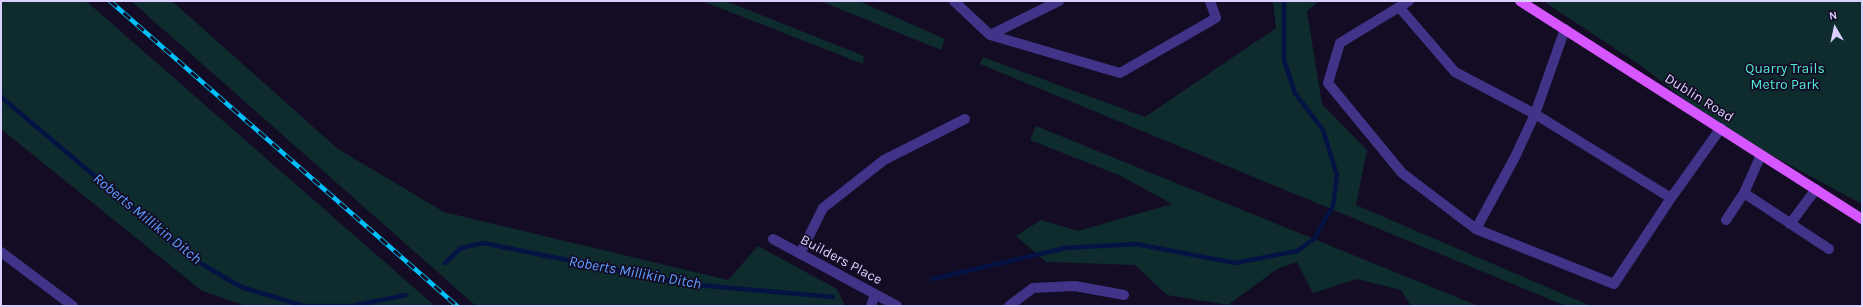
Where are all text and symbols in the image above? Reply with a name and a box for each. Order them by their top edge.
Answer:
north arrow [1815,8,1855,48]
text: N [1828,9,1838,23]
park label: Quarry Trails Metro Park [1745,61,1825,94]
street label: Dublin Road [1661,70,1737,126]
water label: Roberts Millikin Ditch [89,170,205,268]
street label: Builders Place [797,231,885,289]
water label: Roberts Millikin Ditch [567,252,703,294]

